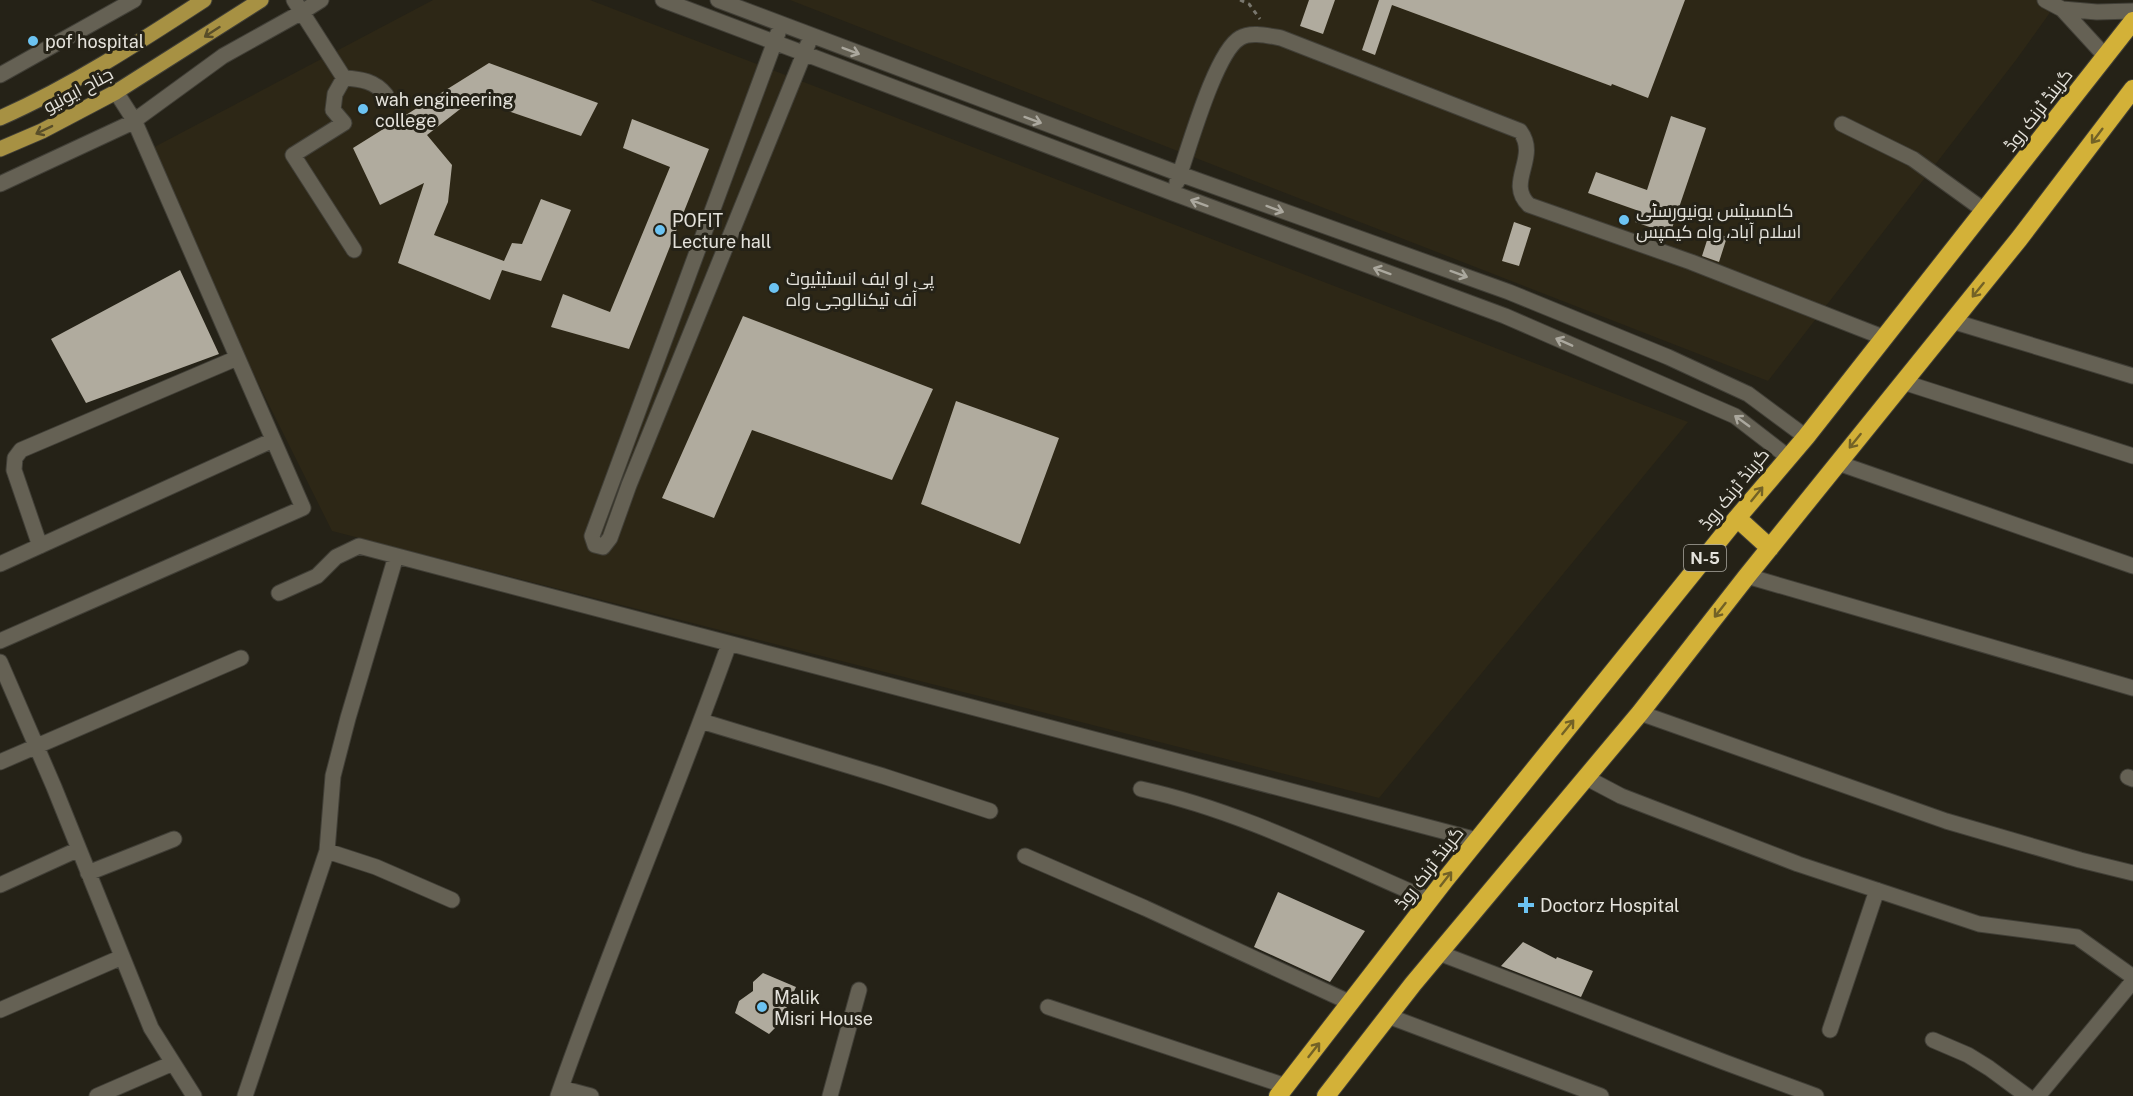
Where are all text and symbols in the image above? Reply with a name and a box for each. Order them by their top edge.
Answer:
one-way arrow [204,26,221,38]
place label: pof hospital [45,31,144,52]
marker: pof hospital [26,34,40,48]
one-way arrow [841,46,860,57]
street label: جناح ایونیو [40,63,117,119]
street label: گرینڈ ٹرنک روڈ [1999,65,2078,156]
place label: wah engineering college [375,89,514,131]
marker: wah engineering college [356,102,370,116]
one-way arrow [1023,115,1042,126]
one-way arrow [35,124,53,136]
one-way arrow [2091,127,2104,143]
one-way arrow [1191,197,1209,208]
place label: کامسیٹس یونیورسٹی اسلام آباد، واہ کیمپس [1636,200,1801,244]
one-way arrow [1266,204,1284,215]
place label: POFIT Lecture hall [672,210,771,252]
marker: کامسیٹس یونیورسٹی اسلام آباد، واہ کیمپس [1617,213,1631,227]
marker: POFIT Lecture hall [653,223,667,237]
one-way arrow [1373,264,1392,275]
place label: پی او ایف انسٹیٹیوٹ آف ٹیکنالوجی واہ [786,268,934,311]
one-way arrow [1449,270,1468,281]
marker: پی او ایف انسٹیٹیوٹ آف ٹیکنالوجی واہ [767,281,781,295]
one-way arrow [1971,281,1984,297]
one-way arrow [1555,336,1573,347]
one-way arrow [1734,415,1750,427]
one-way arrow [1849,433,1862,449]
street label: گرینڈ ٹرنک روڈ [1695,444,1774,535]
one-way arrow [1750,487,1764,502]
road number: N-5 [1684,545,1726,571]
one-way arrow [1714,602,1727,618]
one-way arrow [1562,719,1575,735]
street label: گرینڈ ٹرنک روڈ [1390,823,1469,914]
one-way arrow [1440,871,1453,887]
place label: Doctorz Hospital [1540,895,1680,916]
marker: Doctorz Hospital [1517,896,1535,914]
place label: Malik Misri House [774,987,873,1029]
marker: Malik Misri House [755,1000,769,1014]
one-way arrow [1308,1042,1321,1058]

